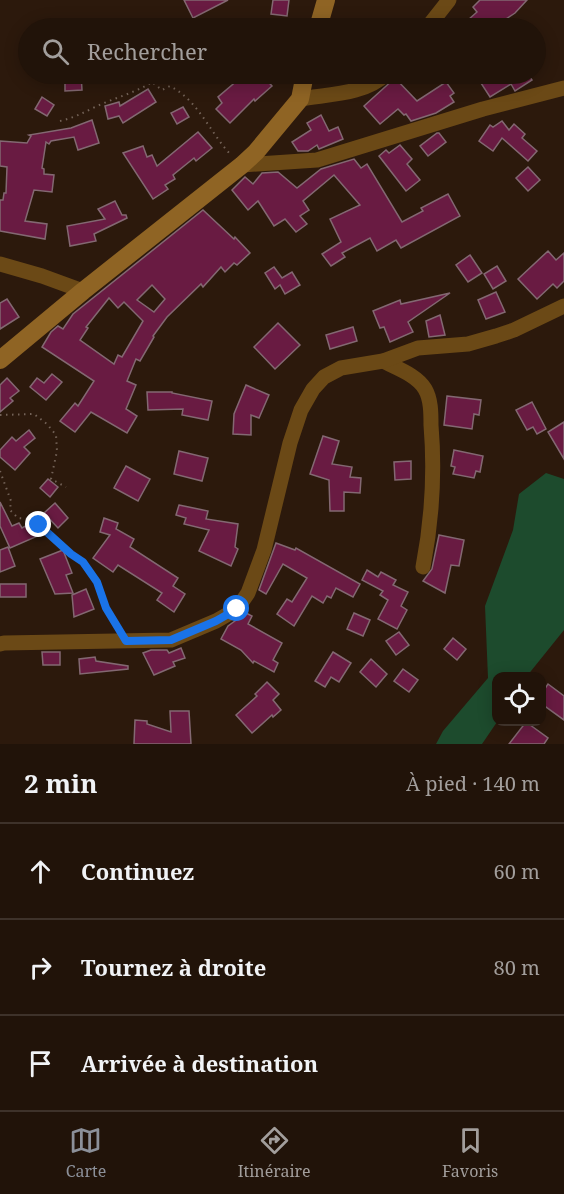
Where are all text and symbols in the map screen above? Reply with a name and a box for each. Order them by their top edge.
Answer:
search box [18,18,546,84]
icon: search [39,35,72,68]
text: Rechercher [87,36,207,66]
route end [25,511,51,537]
route start [223,595,249,621]
map controls [492,672,546,726]
button: locate [492,672,546,726]
text: 2 min [24,765,98,801]
text: À pied · 140 m [406,770,540,797]
icon: ahead [24,855,57,888]
text: Continuez [81,856,194,886]
text: 60 m [494,858,540,885]
icon: right [24,951,57,984]
text: Tournez à droite [81,952,266,982]
text: 80 m [494,954,540,981]
icon: arrive [24,1047,57,1080]
text: Arrivée à destination [81,1048,318,1078]
tab: Carte [66,1124,106,1182]
tab: Itinéraire [238,1124,311,1182]
tab: Favoris [442,1124,498,1182]

